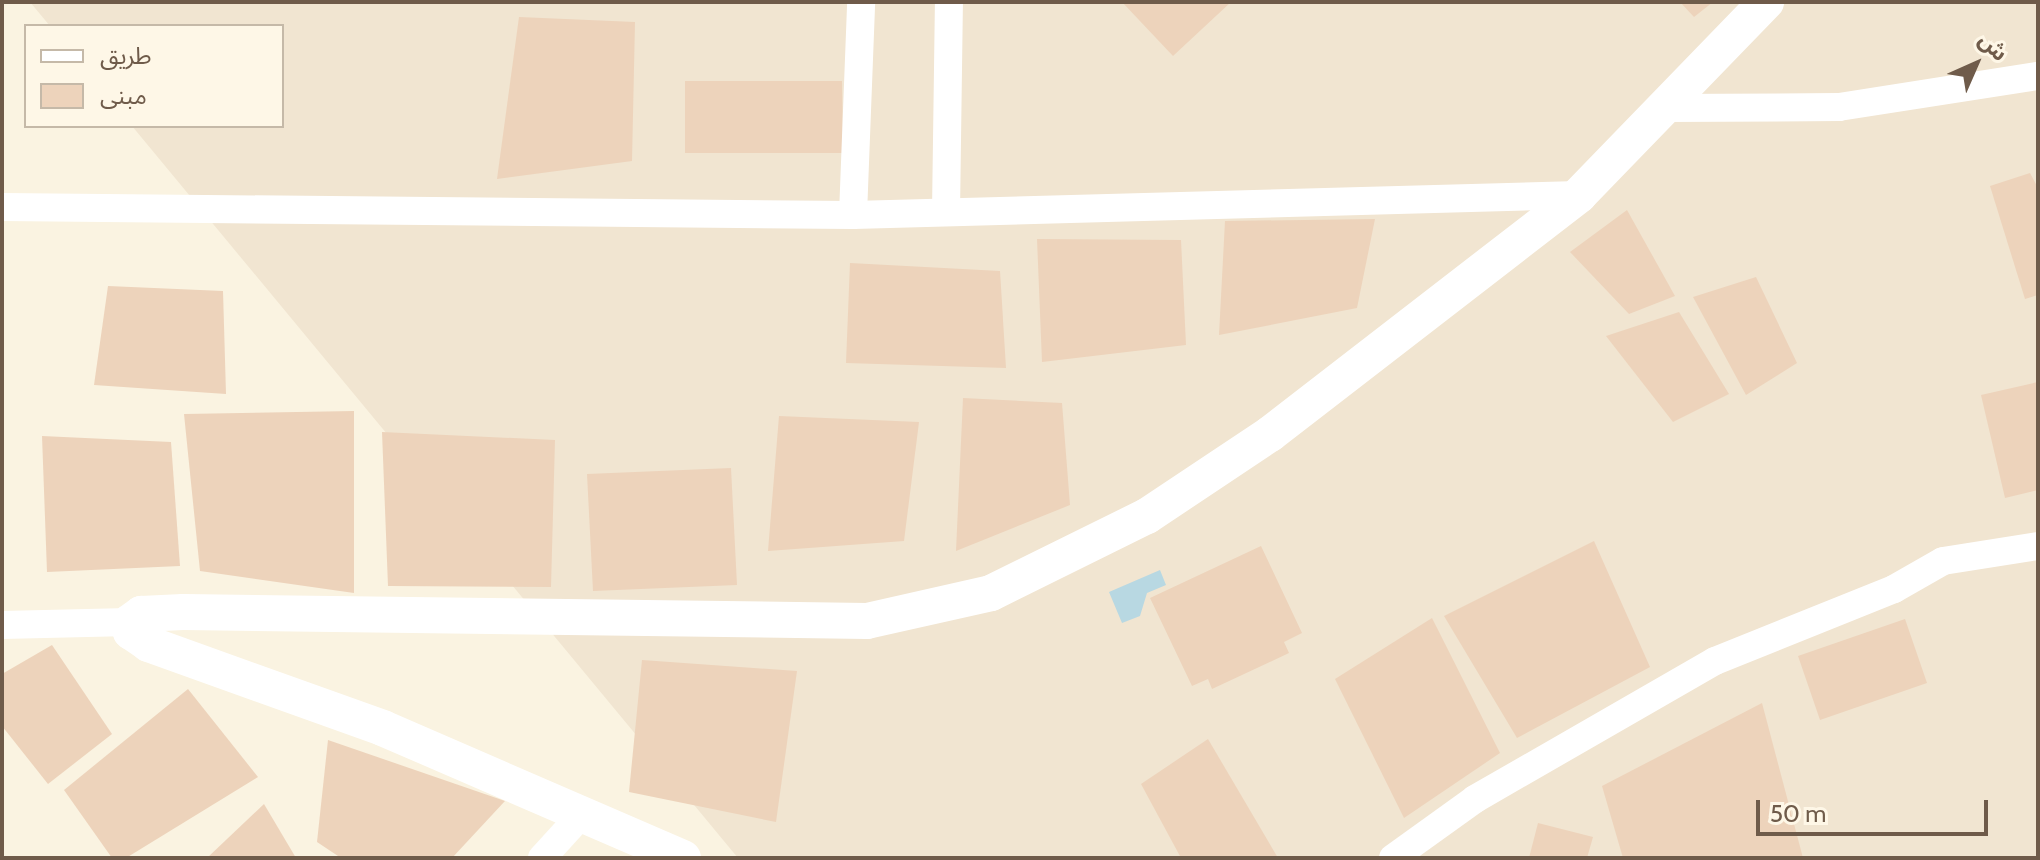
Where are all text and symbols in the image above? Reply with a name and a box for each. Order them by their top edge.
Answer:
legend [24,24,284,128]
north arrow [1936,24,2016,104]
text: ش [1973,26,2014,67]
text: طريق [100,41,152,70]
text: مبنى [100,81,147,110]
scale bar [1760,784,1992,834]
text: 50 m [1770,799,1826,828]

